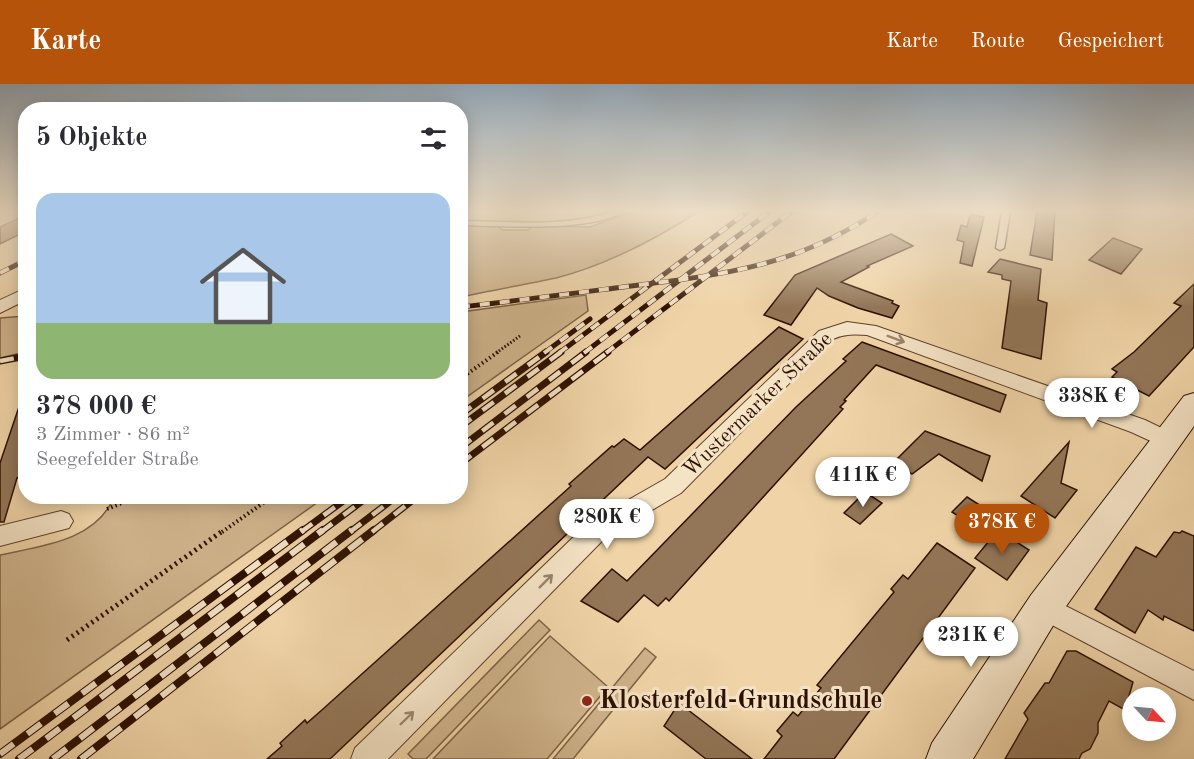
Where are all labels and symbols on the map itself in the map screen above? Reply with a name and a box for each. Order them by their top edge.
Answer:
street label: Wustermarker Straße [679,329,837,481]
one-way arrow [886,334,905,345]
pin: 338K € [1043,378,1141,429]
pin: 411K € [814,457,912,508]
pin: 280K € [558,499,656,550]
pin: 378K € [953,504,1051,555]
one-way arrow [539,574,554,589]
pin: 231K € [922,617,1020,668]
north arrow [1122,687,1176,741]
place label: Klosterfeld-Grundschule [599,688,883,714]
marker: Klosterfeld-Grundschule [580,694,594,708]
one-way arrow [400,711,415,725]

